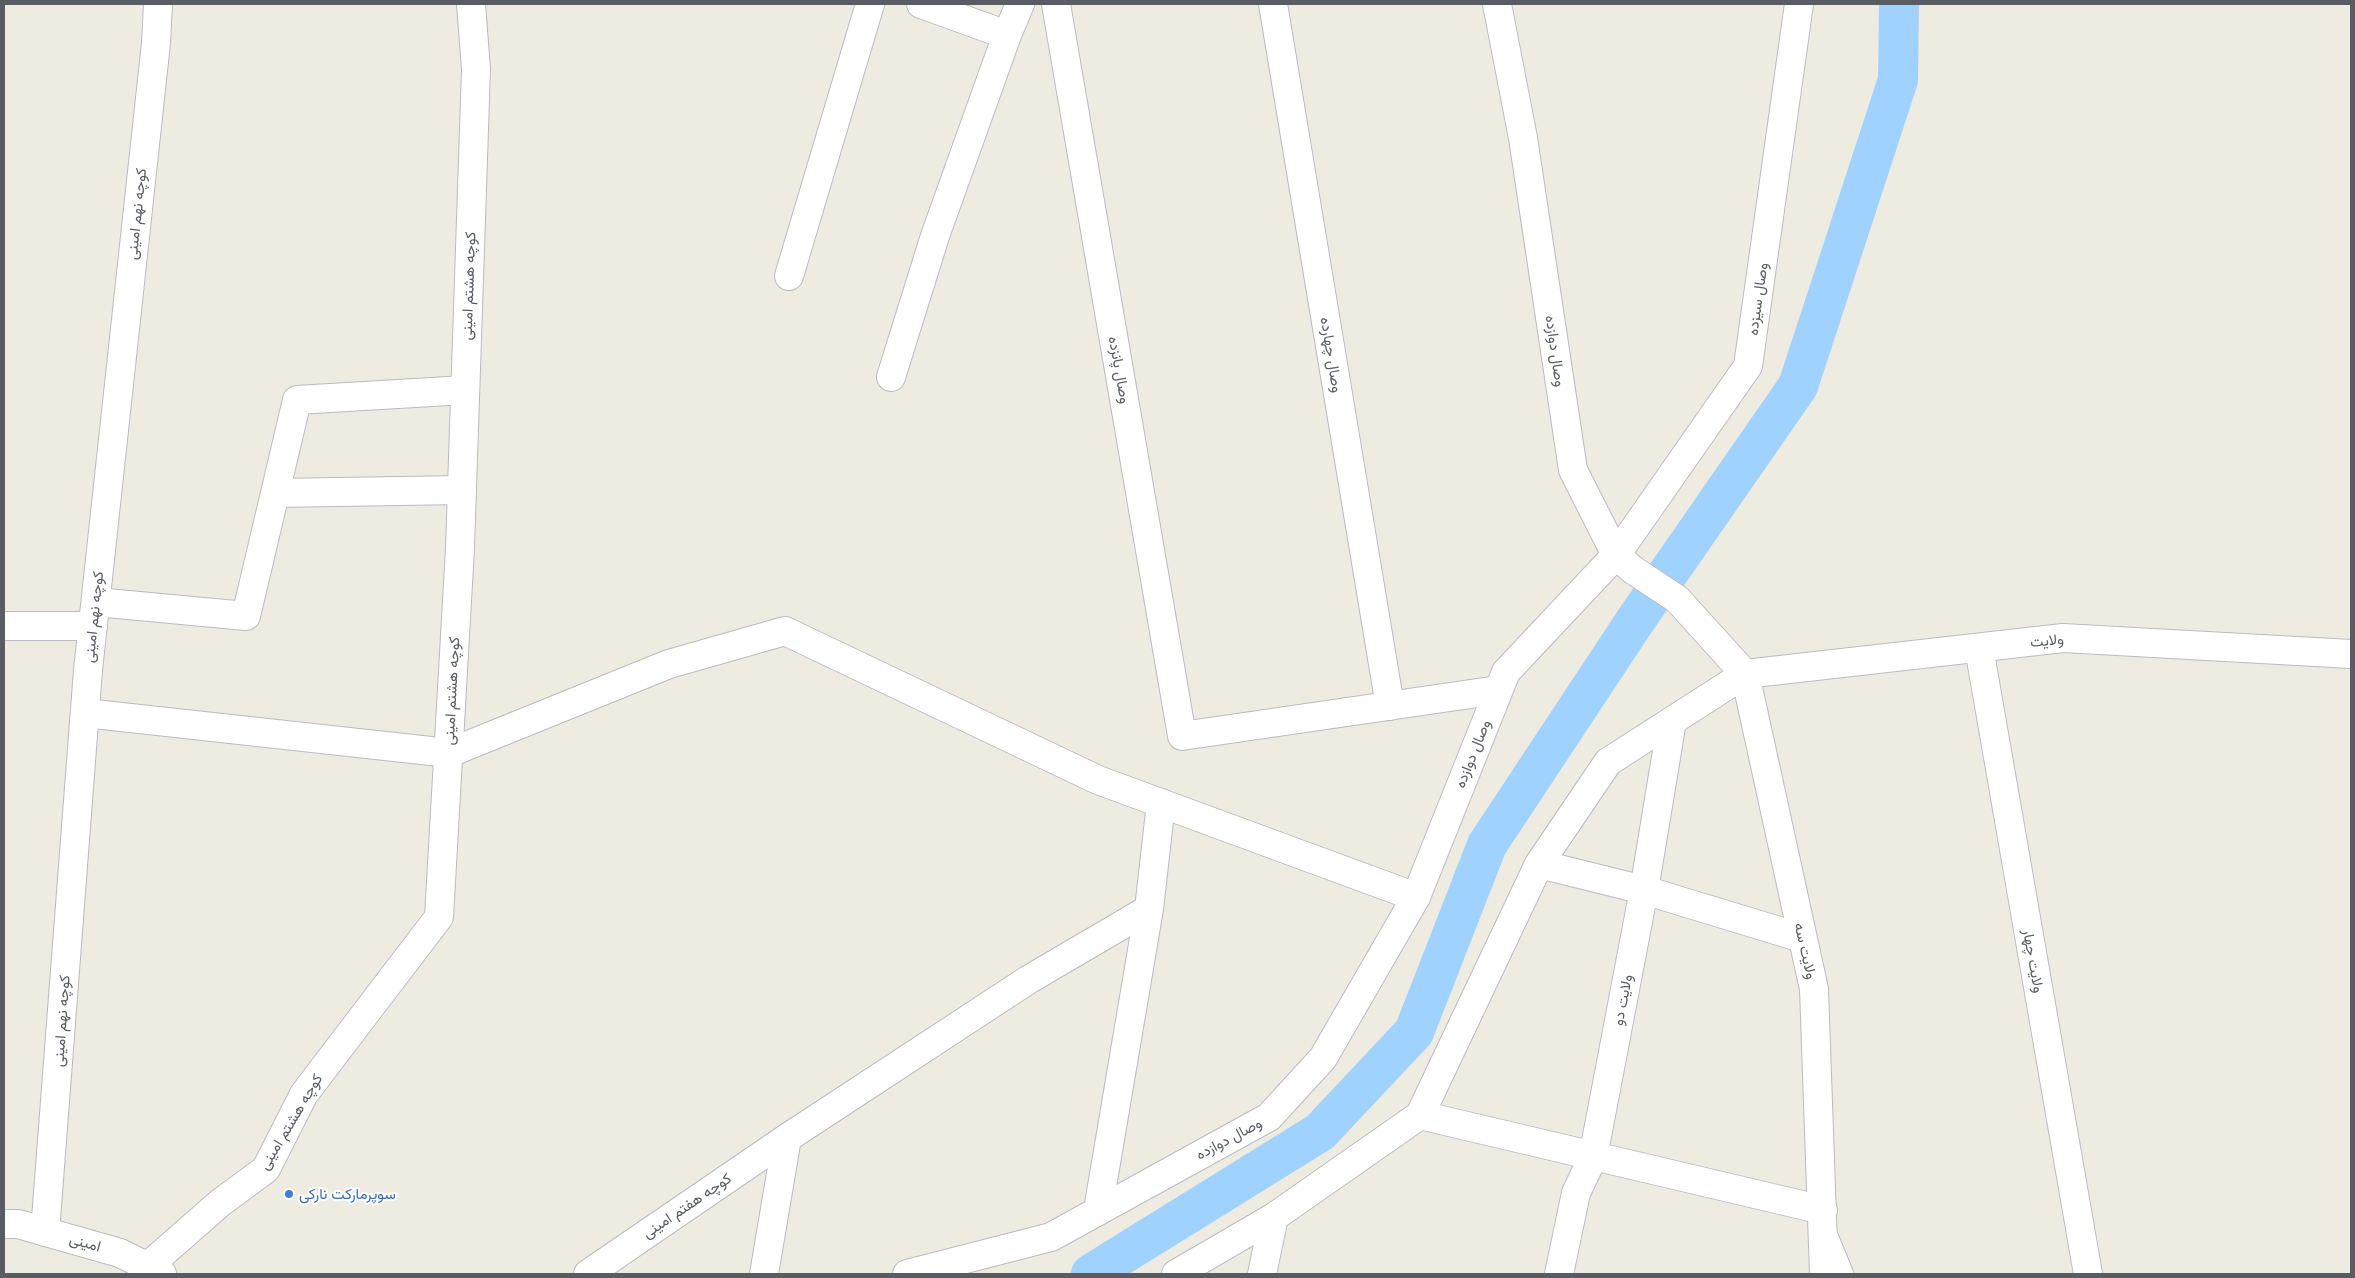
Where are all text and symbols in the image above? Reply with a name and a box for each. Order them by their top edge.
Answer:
street label: کوچه نهم امینی [123,167,151,261]
street label: کوچه هشتم امینی [458,231,480,341]
street label: وصال سیزده [1744,261,1772,337]
street label: وصال دوازده [1541,314,1569,388]
street label: وصال چهارده [1316,316,1346,394]
street label: وصال پانزده [1104,335,1134,405]
street label: کوچه نهم امینی [80,570,108,664]
street label: ولایت [2029,631,2065,651]
street label: کوچه هشتم امینی [440,636,464,746]
street label: وصال دوازده [1451,717,1495,791]
street label: ولایت سه [1790,921,1820,981]
street label: ولایت چهار [2019,928,2047,994]
street label: ولایت دو [1609,973,1637,1027]
street label: کوچه نهم امینی [50,975,74,1067]
street label: کوچه هشتم امینی [255,1071,327,1173]
street label: وصال دوازده [1193,1114,1265,1164]
street label: کوچه هفتم امینی [639,1170,735,1242]
place label: سوپرمارکت نارکی [299,1185,396,1203]
marker: سوپرمارکت نارکی [283,1188,295,1200]
street label: امینی [67,1230,103,1256]

